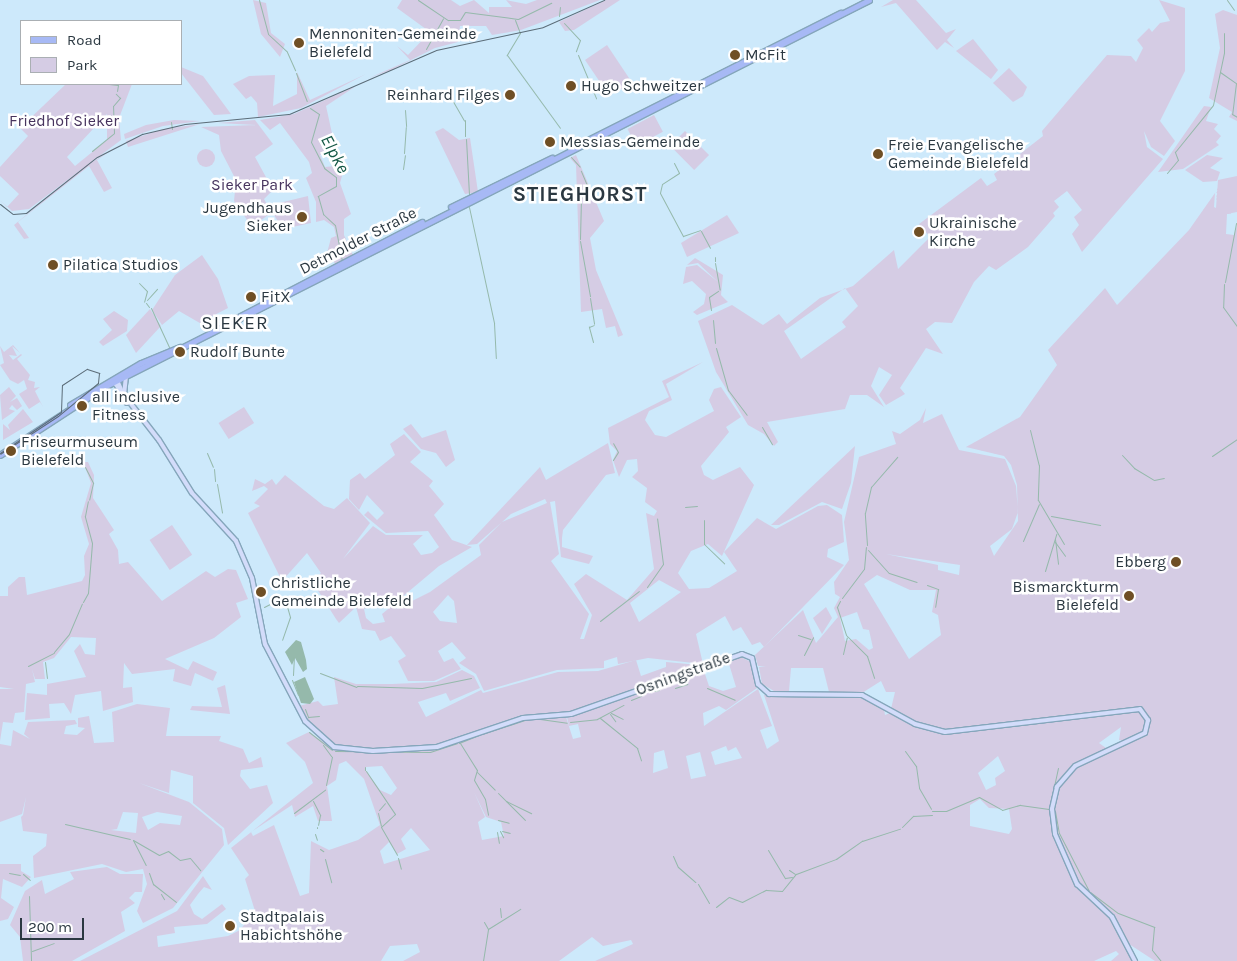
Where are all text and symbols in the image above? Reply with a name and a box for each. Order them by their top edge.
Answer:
legend [20,20,182,85]
place label: Mennoniten-Gemeinde Bielefeld [309,24,477,62]
text: Road [67,31,102,49]
marker: Mennoniten-Gemeinde Bielefeld [293,37,305,49]
place label: McFit [745,45,786,65]
marker: McFit [729,49,741,61]
text: Park [67,56,97,74]
place label: Hugo Schweitzer [581,76,703,96]
marker: Hugo Schweitzer [565,80,577,92]
place label: Reinhard Filges [387,85,500,105]
marker: Reinhard Filges [504,89,516,101]
park label: Friedhof Sieker [9,111,119,131]
water label: Elpke [316,131,354,177]
place label: Messias-Gemeinde [560,132,700,152]
place label: Freie Evangelische Gemeinde Bielefeld [888,135,1029,173]
marker: Messias-Gemeinde [544,136,556,148]
marker: Freie Evangelische Gemeinde Bielefeld [872,148,884,160]
park label: Sieker Park [211,175,293,195]
district label: STIEGHORST [511,181,649,207]
place label: Jugendhaus Sieker [203,198,292,236]
street label: Detmolder Straße [296,203,420,279]
marker: Jugendhaus Sieker [296,211,308,223]
place label: Ukrainische Kirche [929,213,1017,251]
marker: Ukrainische Kirche [913,226,925,238]
place label: Pilatica Studios [63,255,178,275]
marker: Pilatica Studios [47,259,59,271]
place label: FitX [261,287,290,307]
marker: FitX [245,291,257,303]
district label: SIEKER [201,313,269,335]
place label: Rudolf Bunte [190,342,285,362]
marker: Rudolf Bunte [174,346,186,358]
place label: all inclusive Fitness [92,387,180,425]
marker: all inclusive Fitness [76,400,88,412]
place label: Friseurmuseum Bielefeld [21,432,138,470]
marker: Friseurmuseum Bielefeld [5,445,17,457]
place label: Ebberg [1115,552,1166,572]
marker: Ebberg [1170,556,1182,568]
place label: Christliche Gemeinde Bielefeld [271,573,412,611]
place label: Bismarckturm Bielefeld [1013,577,1119,615]
marker: Christliche Gemeinde Bielefeld [255,586,267,598]
marker: Bismarckturm Bielefeld [1123,590,1135,602]
street label: Osningstraße [633,648,733,700]
place label: Stadtpalais Habichtshöhe [240,907,342,945]
scale bar [22,908,86,940]
text: 200 m [28,918,72,936]
marker: Stadtpalais Habichtshöhe [224,920,236,932]

